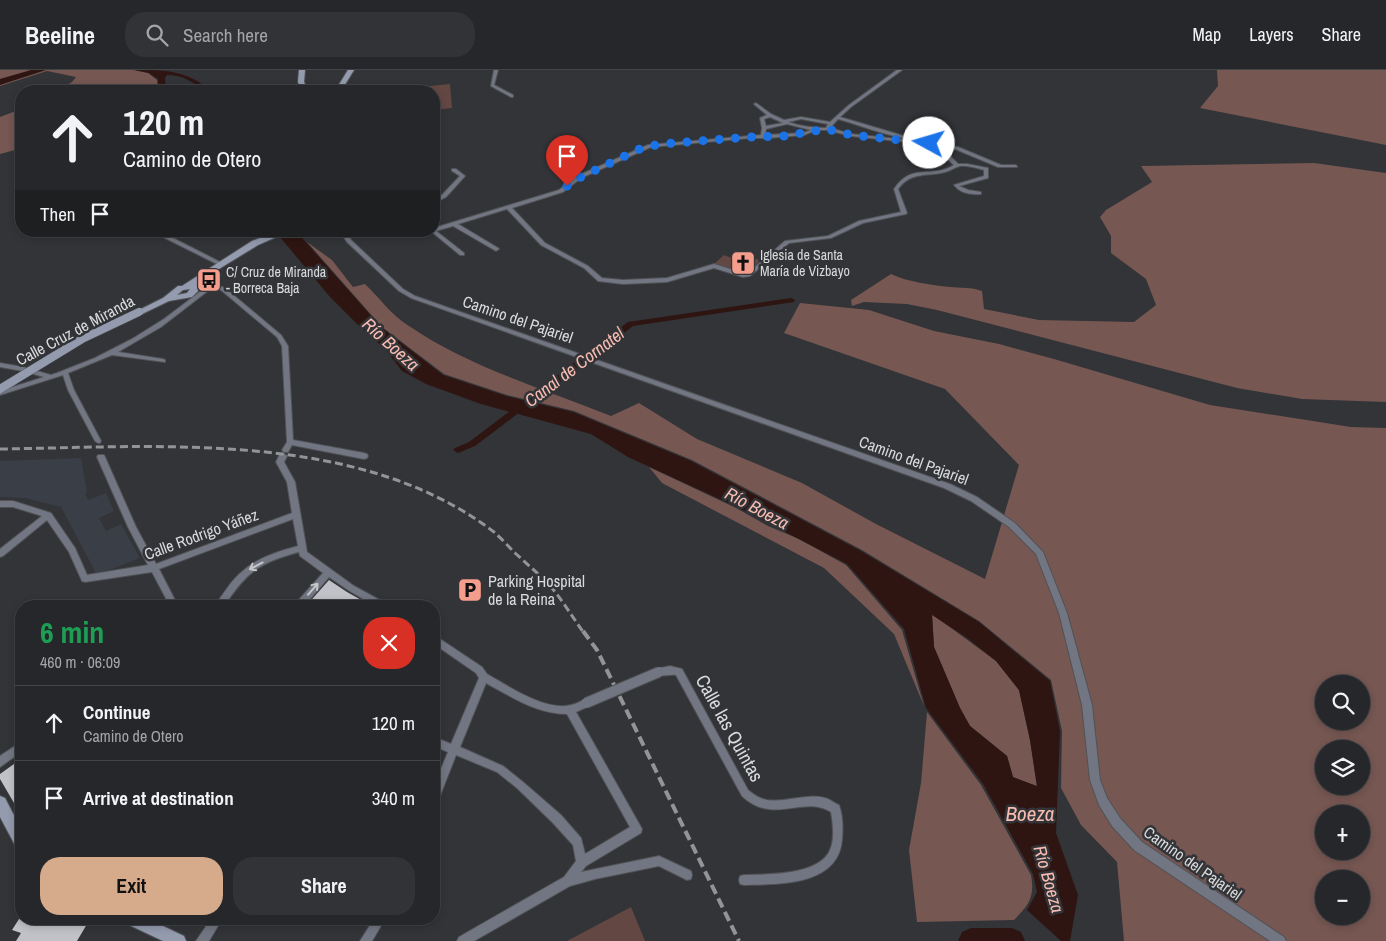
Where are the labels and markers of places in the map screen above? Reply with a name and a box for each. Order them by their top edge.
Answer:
pin [546,135,588,186]
place label: Iglesia de Santa María de Vizbayo [760,246,850,280]
church icon: Iglesia de Santa María de Vizbayo [730,250,756,276]
place label: C/ Cruz de Miranda - Borreca Baja [226,263,327,297]
bus stop icon: C/ Cruz de Miranda - Borreca Baja [196,267,222,293]
place label: Parking Hospital de la Reina [488,570,585,610]
parking icon: Parking Hospital de la Reina [457,577,483,603]

